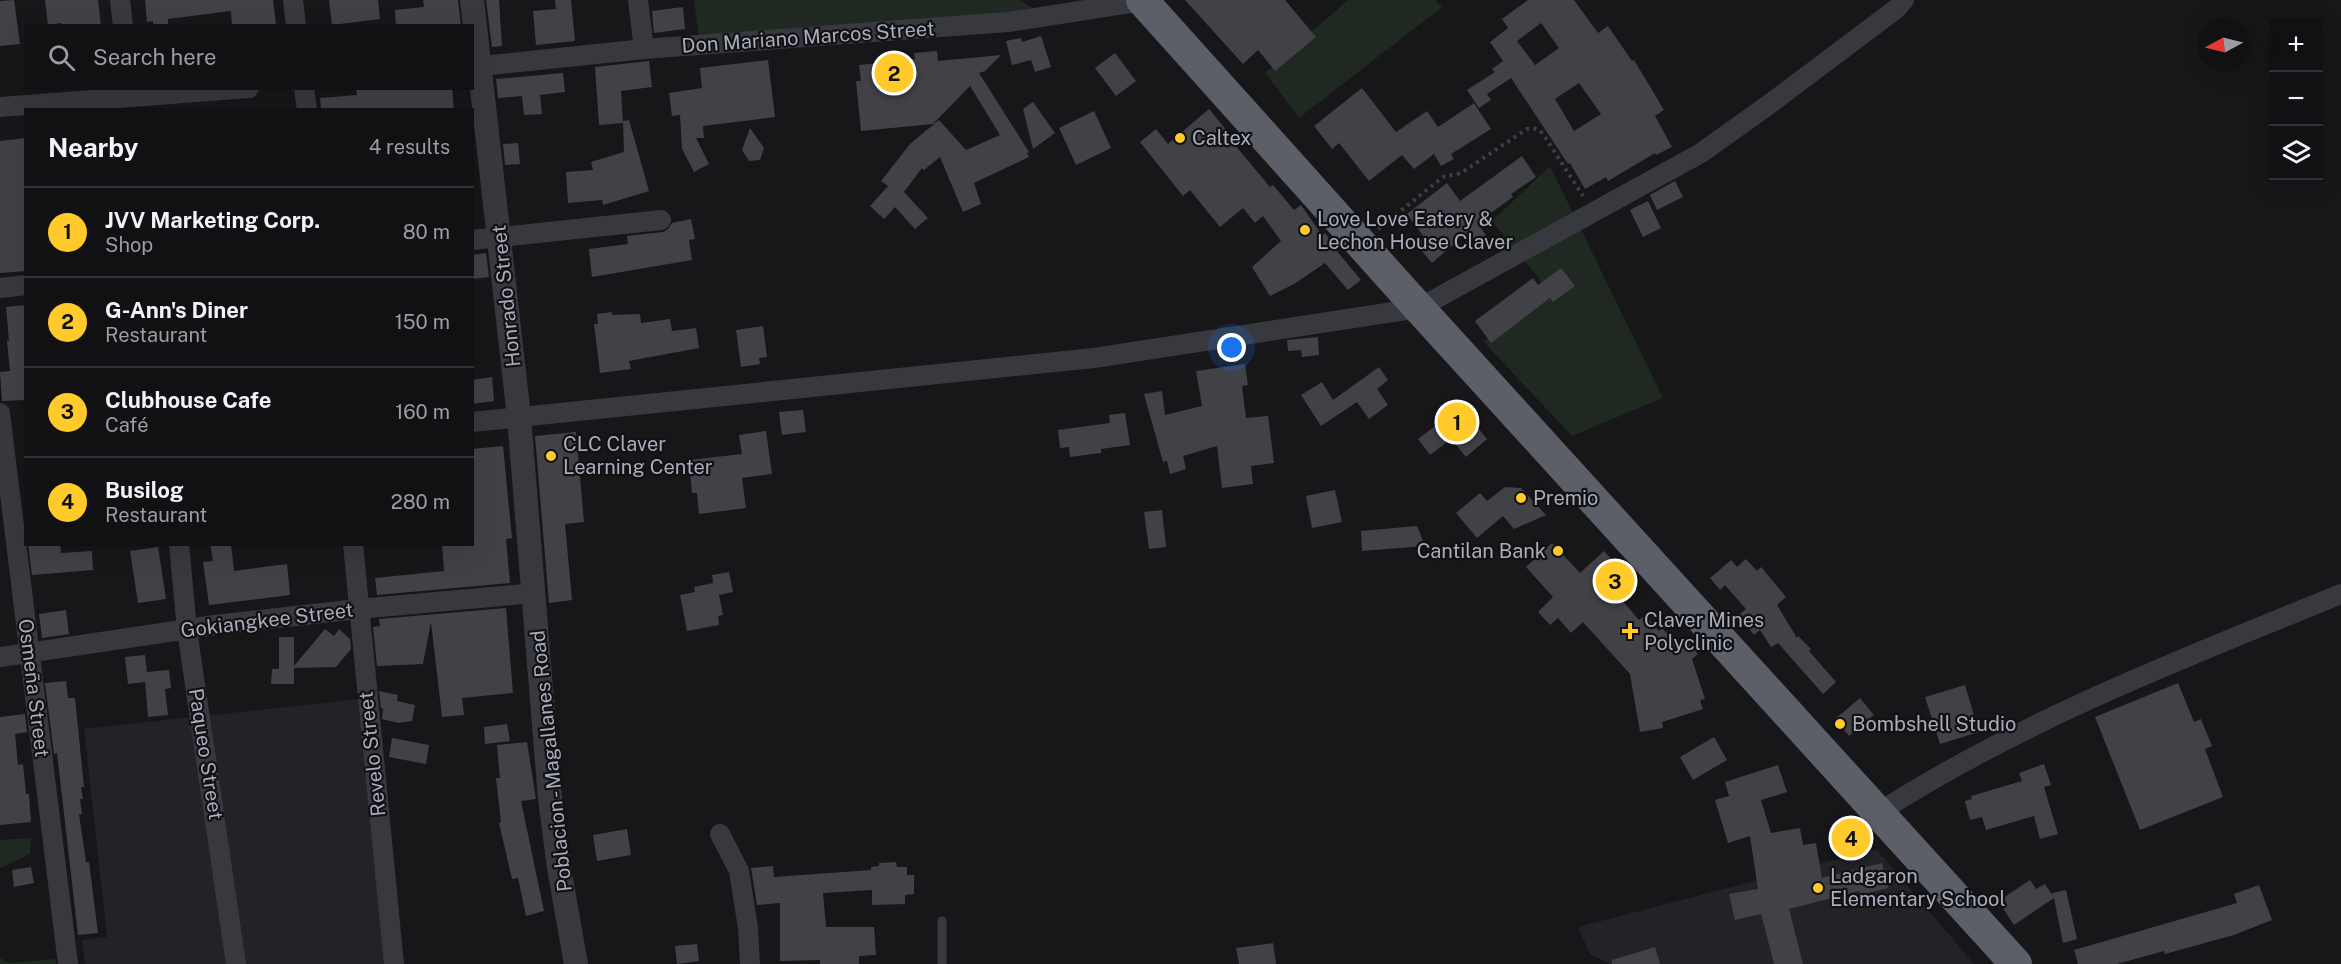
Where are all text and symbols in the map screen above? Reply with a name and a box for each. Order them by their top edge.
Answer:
street label: Don Mariano Marcos Street [681,16,935,58]
north arrow [2197,18,2251,72]
map controls [2269,18,2323,180]
button: + [2269,18,2323,72]
search box [24,24,474,90]
icon: search [45,41,78,74]
text: Search here [93,44,217,70]
pin: 2 [874,50,914,96]
button: − [2269,72,2323,126]
place label: Caltex [1192,126,1251,150]
button: layers [2269,126,2323,180]
marker: Caltex [1173,131,1187,145]
text: Nearby [48,132,138,163]
text: 4 results [369,135,450,159]
text: JVV Marketing Corp. [105,207,320,233]
place label: Love Love Eatery & Lechon House Claver [1317,207,1513,254]
text: 1 [63,220,72,244]
text: 80 m [403,220,450,244]
marker: Love Love Eatery & Lechon House Claver [1298,223,1312,237]
street label: Honrado Street [487,224,525,368]
text: Shop [105,233,153,257]
text: G-Ann's Diner [105,297,248,323]
text: 2 [61,310,74,334]
text: 150 m [395,310,450,334]
text: Restaurant [105,323,207,347]
your location [1217,333,1246,362]
text: Clubhouse Cafe [105,387,271,413]
text: 3 [61,400,74,424]
text: 160 m [395,400,450,424]
pin: 1 [1438,400,1476,444]
text: Café [105,413,148,437]
place label: CLC Claver Learning Center [563,432,713,479]
marker: CLC Claver Learning Center [544,449,558,463]
text: Busilog [105,477,184,503]
place label: Premio [1533,486,1598,510]
text: 4 [61,490,74,514]
text: 280 m [391,490,450,514]
marker: Premio [1514,491,1528,505]
text: Restaurant [105,503,207,527]
place label: Cantilan Bank [1417,539,1546,563]
marker: Cantilan Bank [1551,544,1565,558]
pin: 3 [1596,558,1634,604]
street label: Gokiangkee Street [179,598,355,642]
place label: Claver Mines Polyclinic [1644,608,1764,655]
street label: Osmeña Street [14,617,54,759]
marker: Claver Mines Polyclinic [1621,622,1639,640]
street label: Poblacion - Magallanes Road [525,629,577,893]
street label: Paqueo Street [184,686,228,822]
street label: Revelo Street [354,690,390,818]
place label: Bombshell Studio [1852,712,2016,736]
marker: Bombshell Studio [1833,717,1847,731]
pin: 4 [1832,816,1870,860]
place label: Ladgaron Elementary School [1830,864,2005,911]
marker: Ladgaron Elementary School [1811,881,1825,895]

